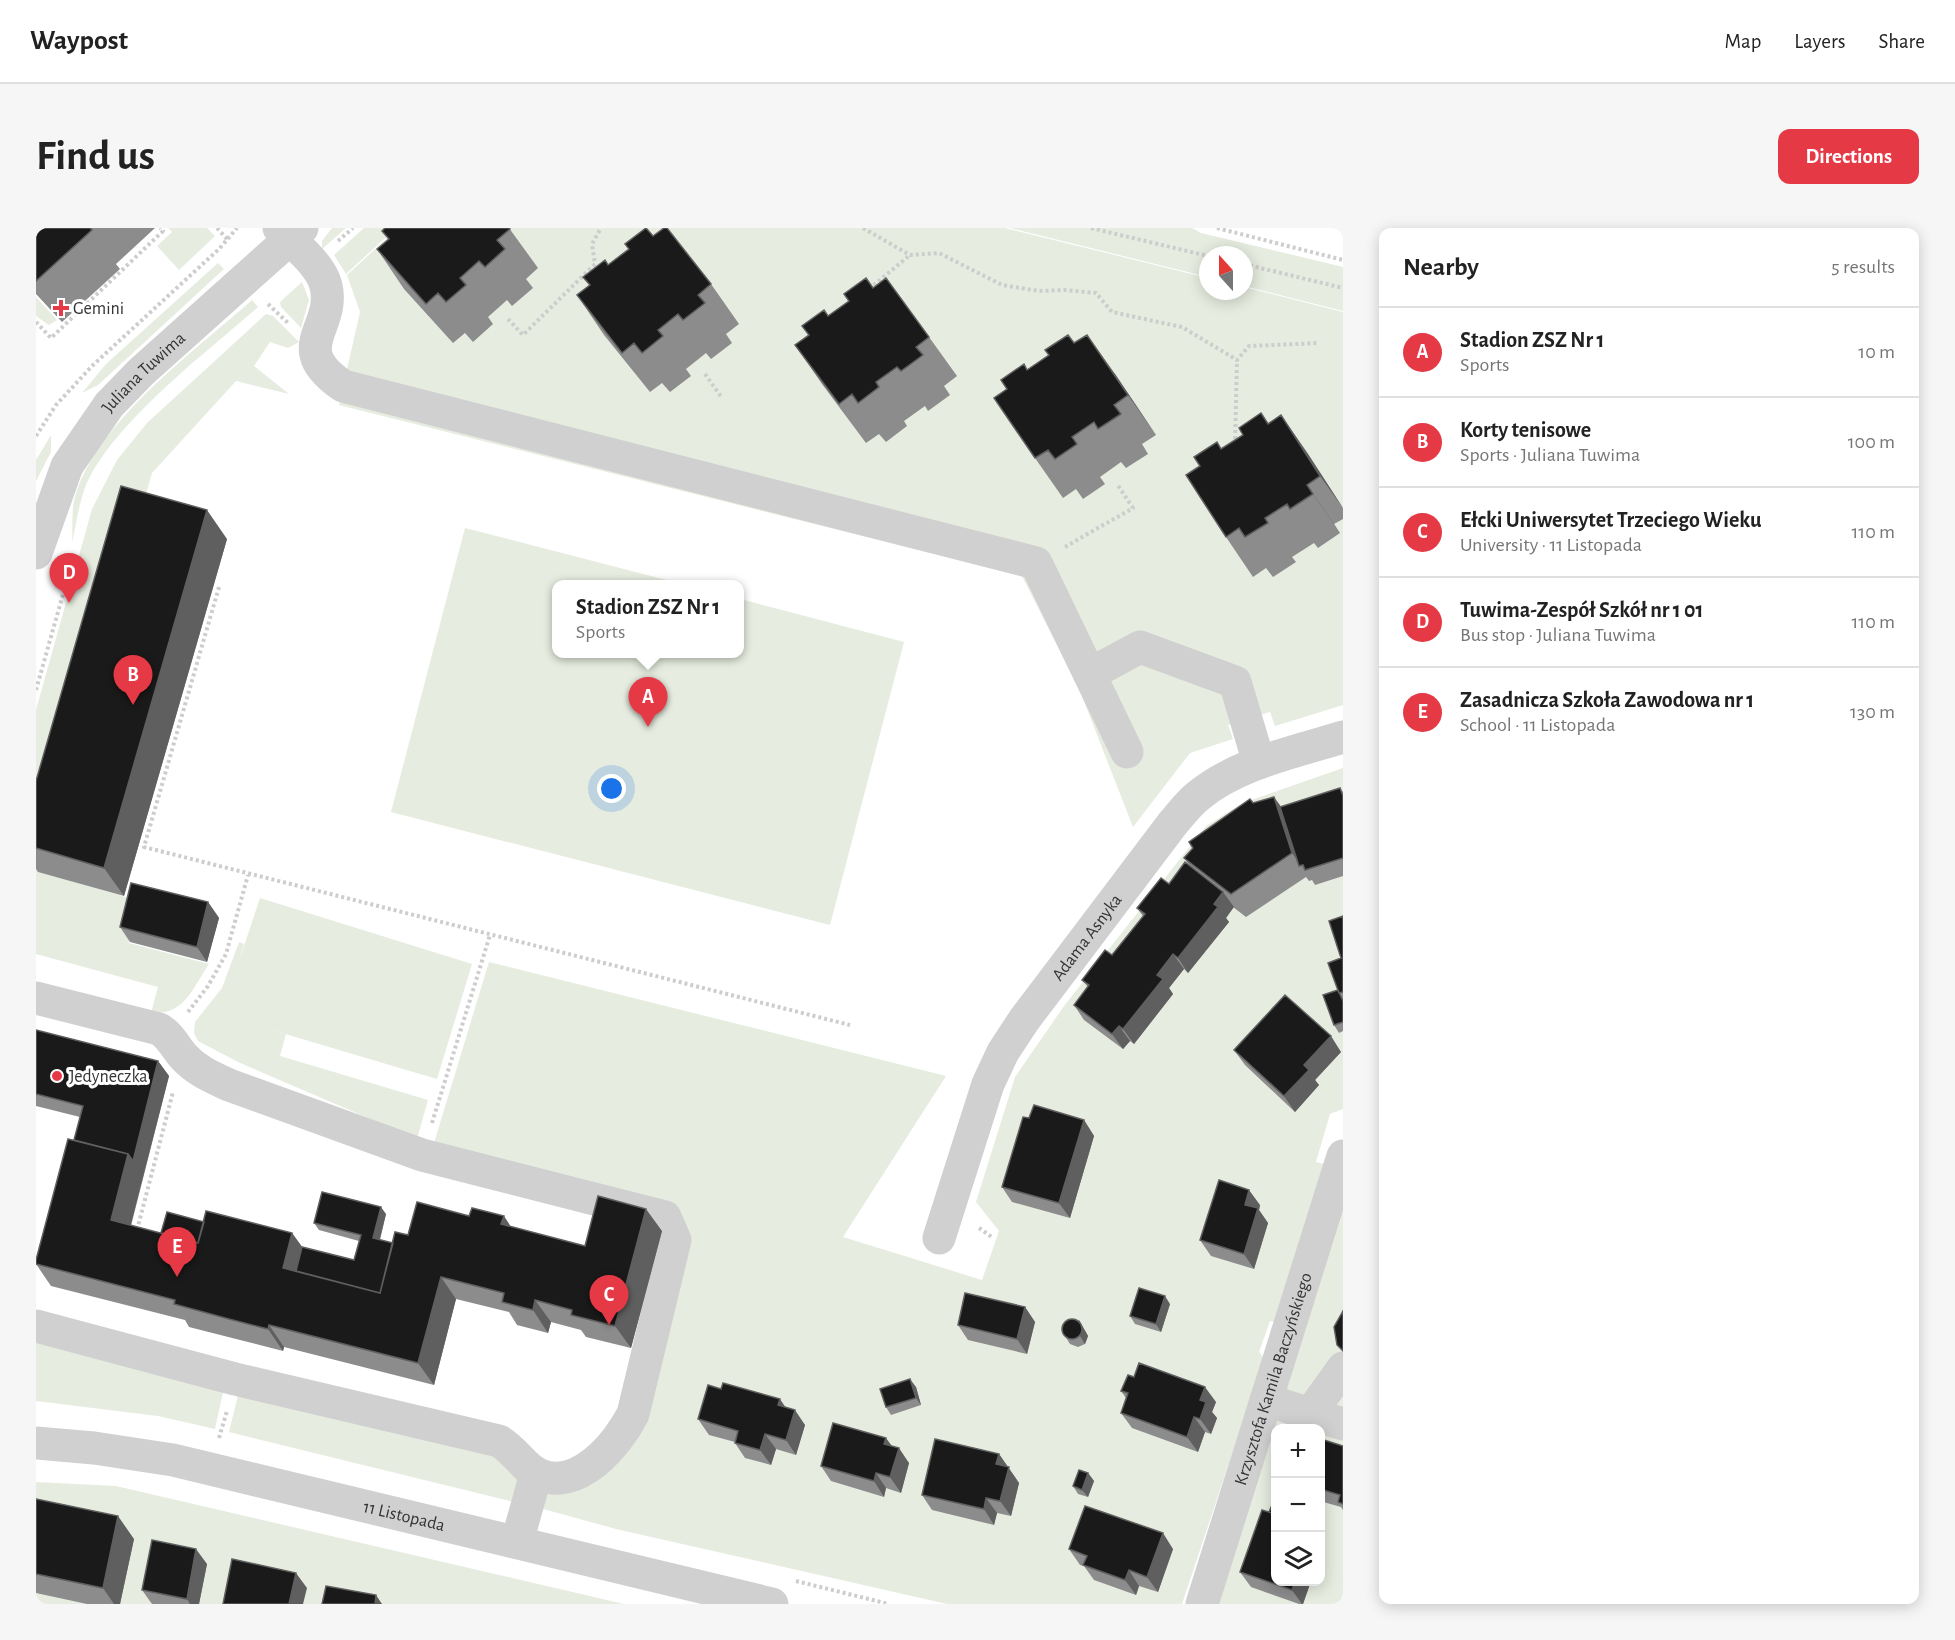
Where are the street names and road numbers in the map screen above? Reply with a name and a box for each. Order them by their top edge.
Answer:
street label: Juliana Tuwima [99,329,189,416]
street label: Adama Asnyka [1049,891,1126,984]
street label: Krzysztofa Kamila Baczyńskiego [1232,1270,1316,1488]
street label: 11 Listopada [361,1498,447,1535]

